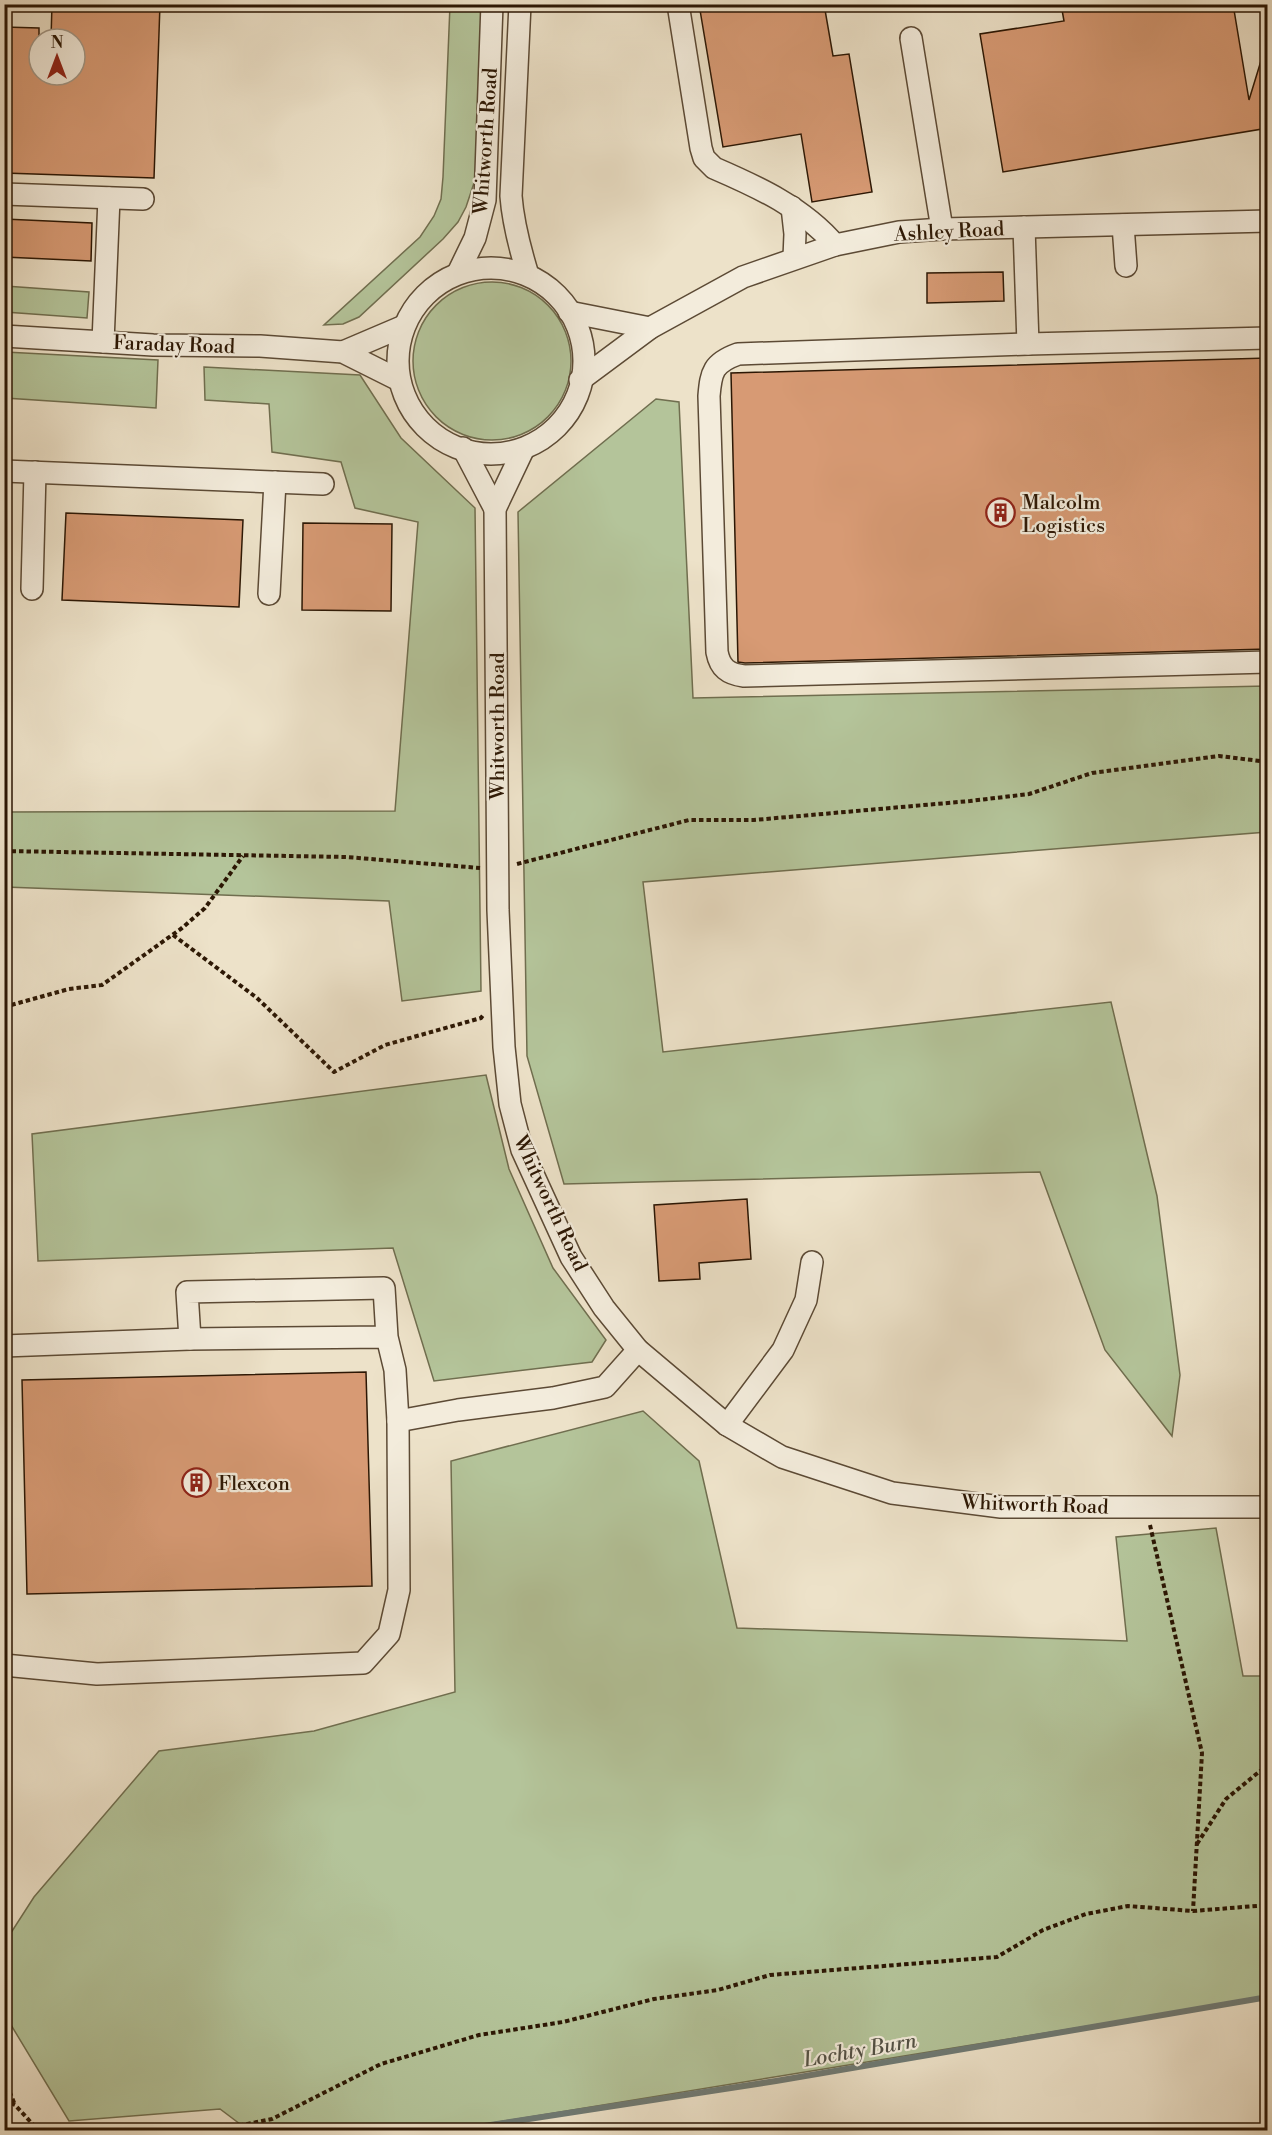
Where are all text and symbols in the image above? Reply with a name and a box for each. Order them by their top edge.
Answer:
north arrow [27,27,87,87]
text: N [51,33,64,53]
street label: Whitworth Road [469,66,504,216]
street label: Ashley Road [892,217,1006,248]
street label: Faraday Road [112,331,236,360]
place label: Malcolm Logistics [1022,491,1105,539]
building icon: Malcolm Logistics [985,497,1017,529]
street label: Whitworth Road [486,652,511,801]
street label: Whitworth Road [507,1131,592,1276]
building icon: Flexcon [181,1467,213,1499]
place label: Flexcon [218,1472,290,1497]
street label: Whitworth Road [960,1490,1110,1521]
water label: Lochty Burn [801,2028,919,2074]

